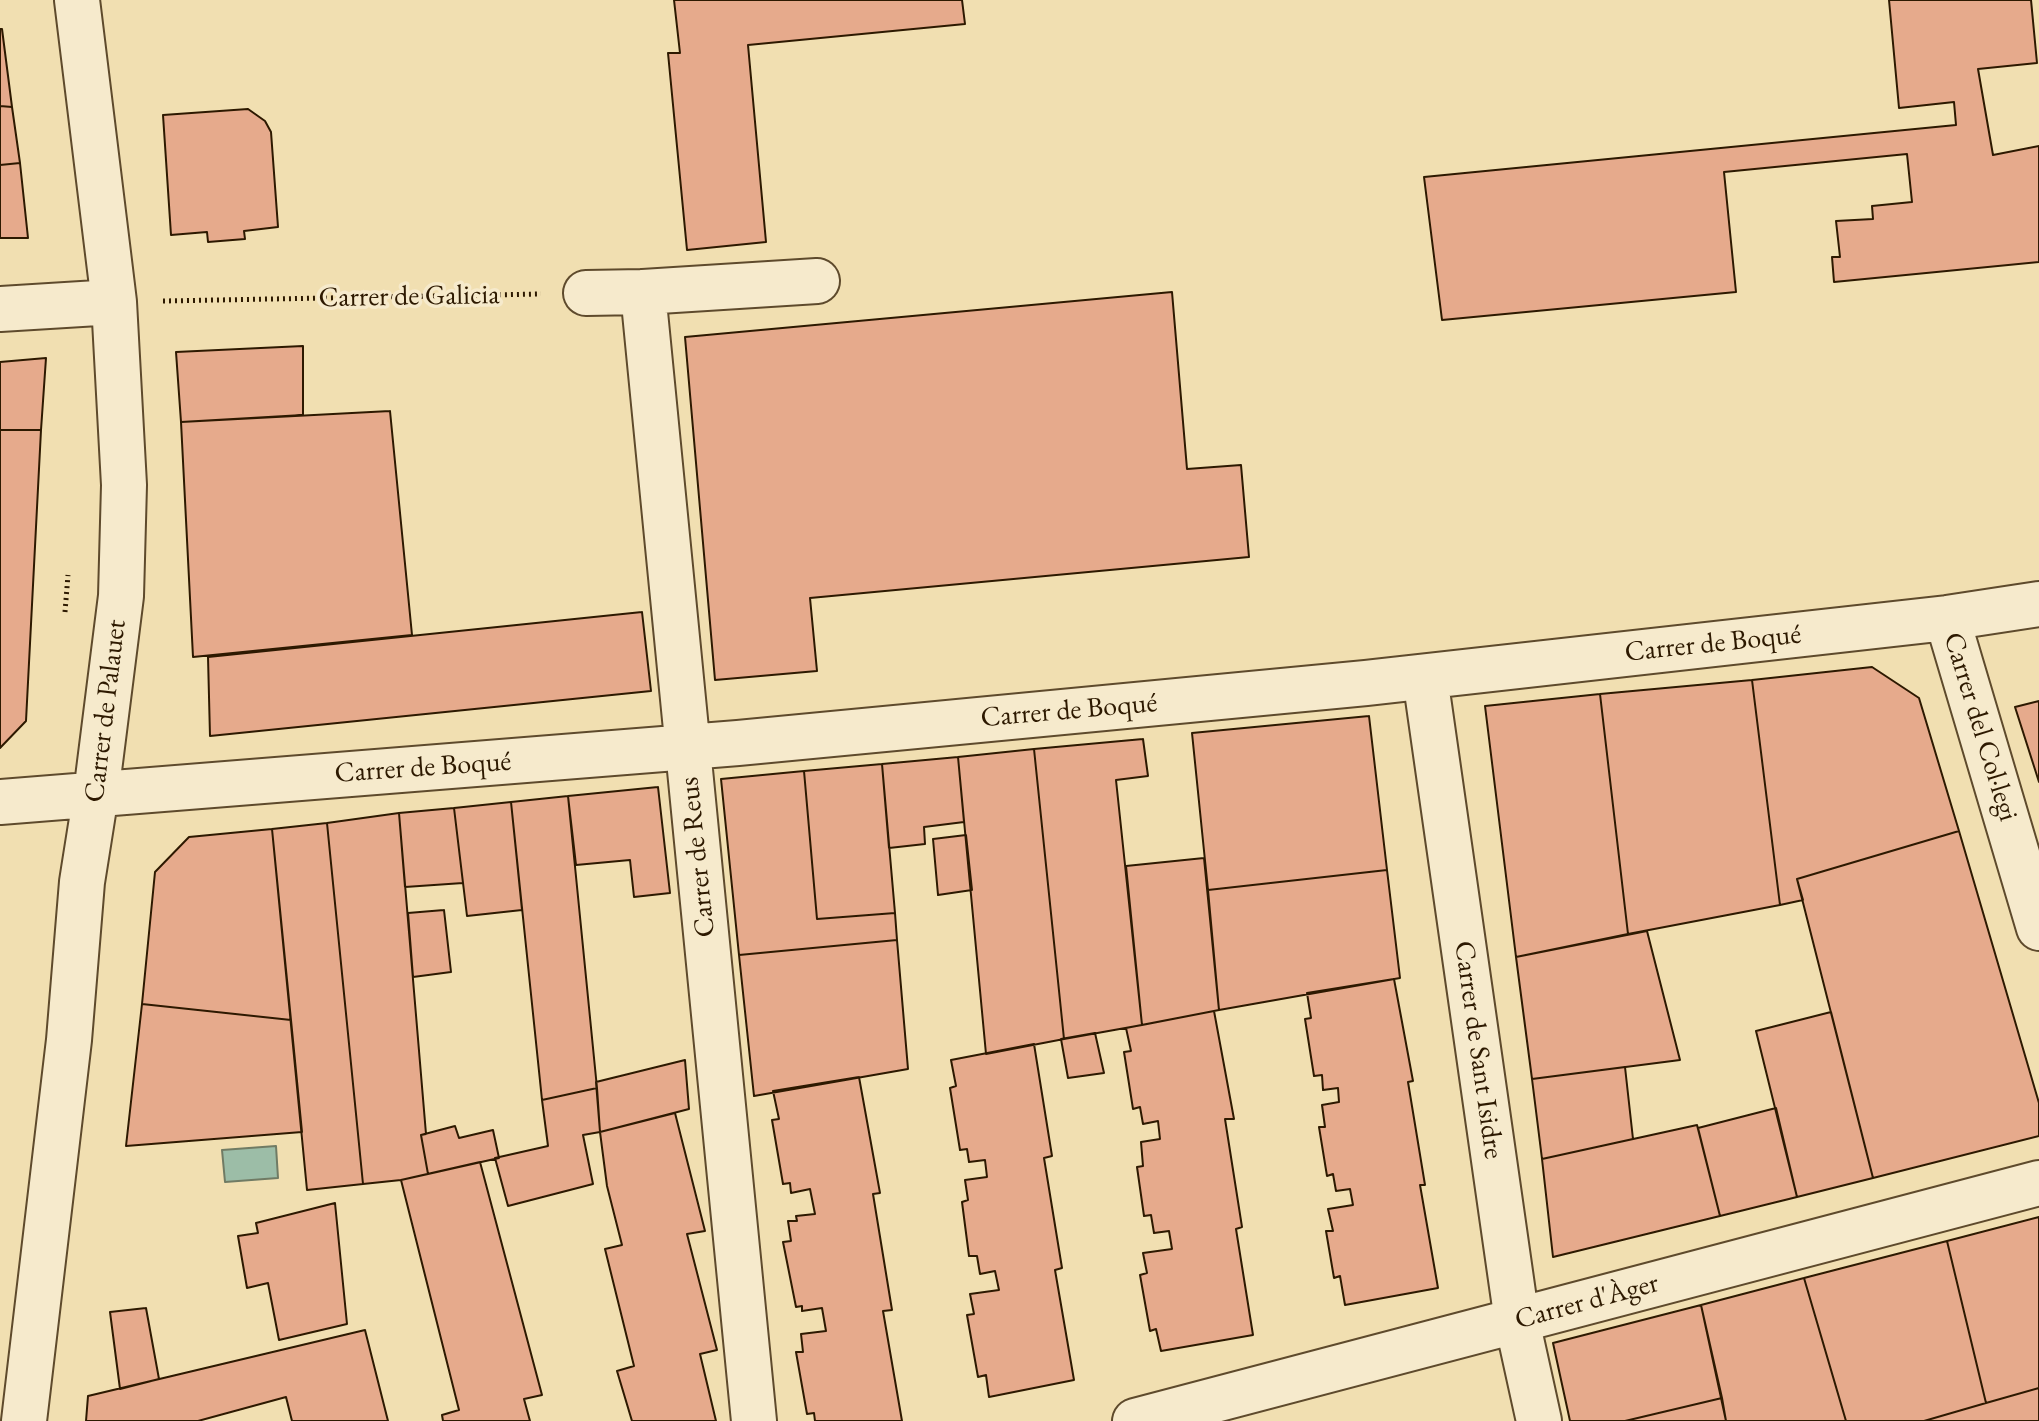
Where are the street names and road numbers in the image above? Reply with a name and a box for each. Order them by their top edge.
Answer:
street label: Carrer de Galicia [318,279,500,315]
street label: Carrer de Palauet [78,618,134,804]
street label: Carrer de Boqué [1623,618,1803,670]
street label: Carrer del Col·legi [1935,629,2025,825]
street label: Carrer de Boqué [979,687,1159,735]
street label: Carrer de Boqué [334,745,512,791]
street label: Carrer de Reus [673,775,723,939]
street label: Carrer de Sant Isidre [1446,939,1510,1161]
street label: Carrer d'Àger [1512,1267,1662,1337]

